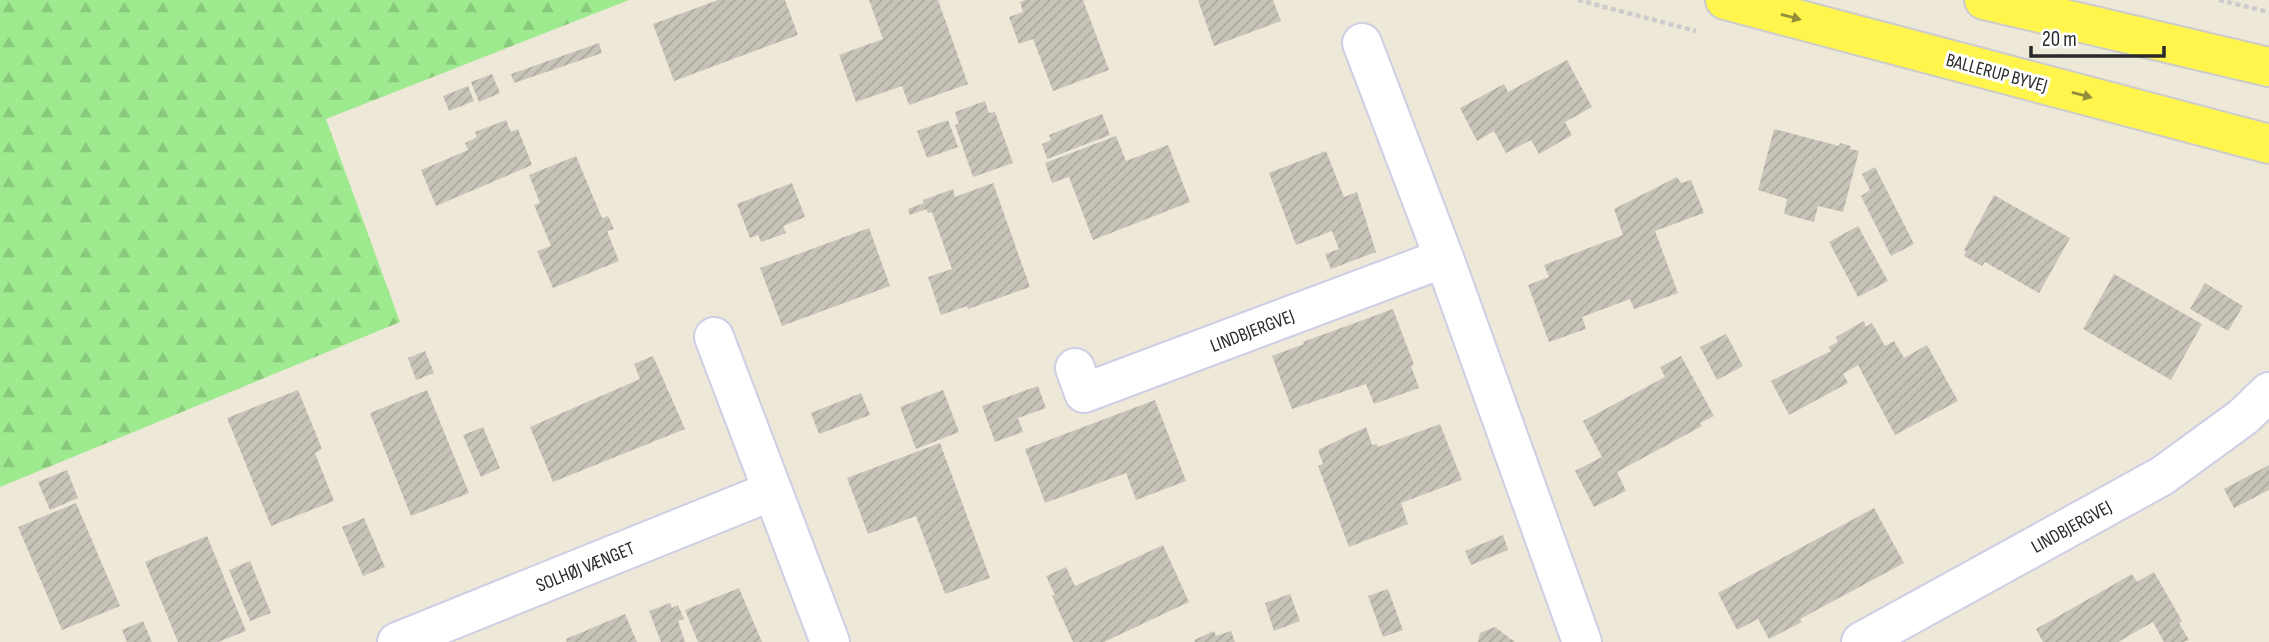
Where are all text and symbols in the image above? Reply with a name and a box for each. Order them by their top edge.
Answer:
one-way arrow [1781,13,1802,23]
scale bar [2031,14,2164,58]
text: 20 m [2042,27,2077,52]
street label: BALLERUP BYVEJ [1943,49,2050,98]
one-way arrow [2071,90,2093,101]
street label: LINDBJERGVEJ [1207,305,1298,358]
street label: LINDBJERGVEJ [2028,496,2116,559]
street label: SOLHØJ VÆNGET [533,537,639,598]

